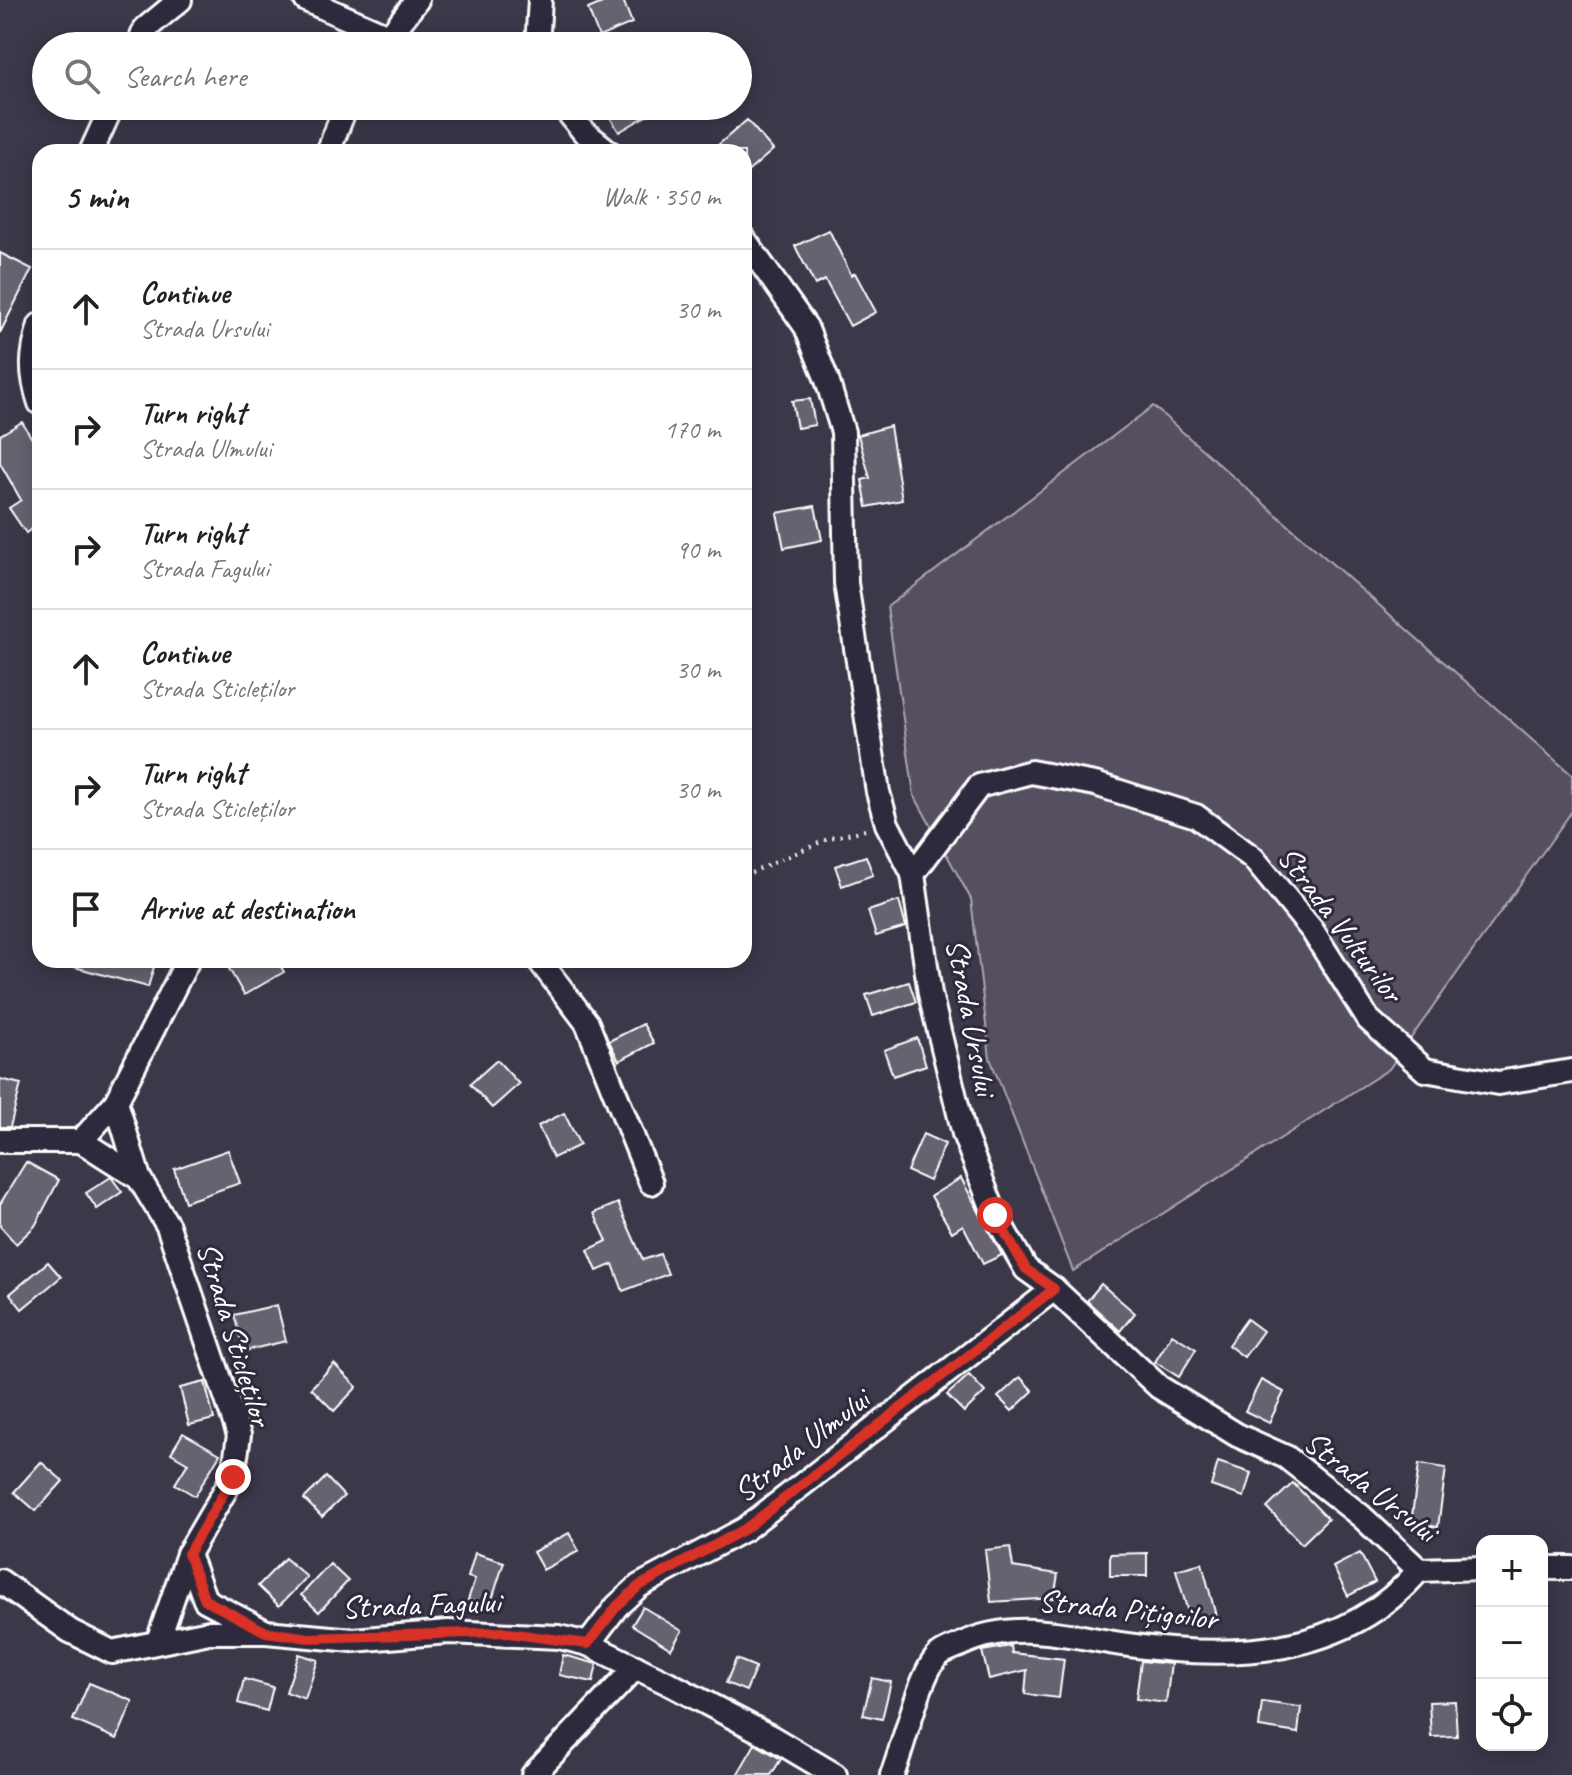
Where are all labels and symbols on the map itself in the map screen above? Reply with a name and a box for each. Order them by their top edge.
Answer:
street label: Strada Vulturilor [1268,838,1414,1013]
street label: Strada Ursului [936,935,1008,1103]
route start [977,1197,1013,1233]
street label: Strada Sticleților [187,1237,283,1433]
street label: Strada Ulmului [725,1377,881,1511]
street label: Strada Ursului [1296,1421,1449,1554]
route end [215,1459,251,1495]
street label: Strada Pițigoilor [1036,1580,1222,1640]
street label: Strada Fagului [341,1581,505,1628]

